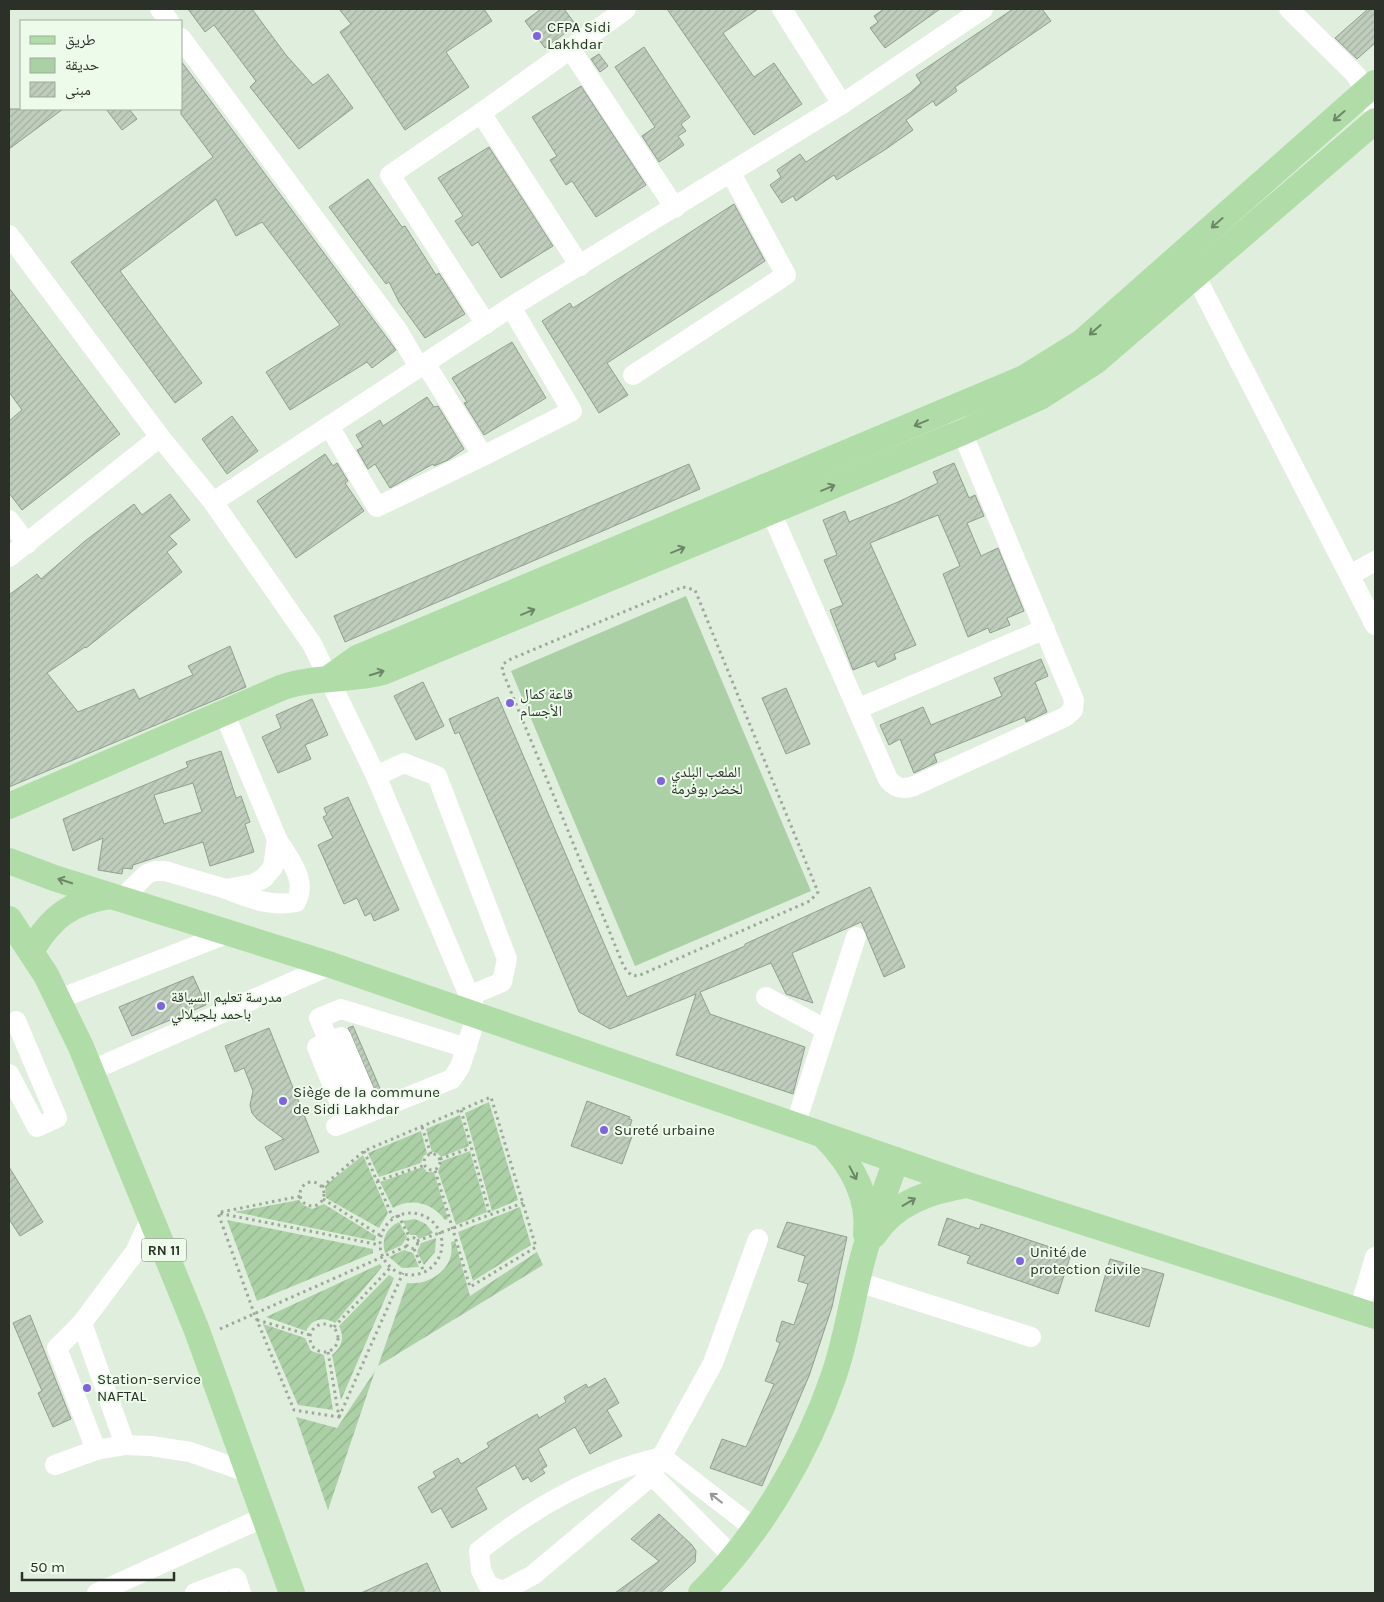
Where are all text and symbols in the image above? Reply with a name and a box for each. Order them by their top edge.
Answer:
place label: CFPA Sidi Lakhdar [547,18,611,53]
legend [20,20,182,110]
marker: CFPA Sidi Lakhdar [531,30,543,42]
text: طريق [65,31,96,50]
text: حديقة [65,56,100,74]
text: مبنى [65,81,91,100]
one-way arrow [1332,110,1345,121]
one-way arrow [1210,217,1223,229]
one-way arrow [1088,324,1101,336]
one-way arrow [914,419,929,428]
one-way arrow [820,482,835,492]
one-way arrow [670,544,685,554]
one-way arrow [520,607,535,616]
one-way arrow [369,668,385,678]
place label: قاعة كمال الأجسام [520,685,573,721]
marker: قاعة كمال الأجسام [504,697,516,709]
place label: الملعب البلدي لخضر بوفرمة [671,763,743,798]
marker: الملعب البلدي لخضر بوفرمة [655,775,667,787]
one-way arrow [57,876,73,885]
place label: مدرسة تعليم السياقة باحمد بلجيلالي [171,988,282,1026]
marker: مدرسة تعليم السياقة باحمد بلجيلالي [155,1000,167,1012]
place label: Siège de la commune de Sidi Lakhdar [293,1083,440,1118]
marker: Siège de la commune de Sidi Lakhdar [277,1095,289,1107]
place label: Sureté urbaine [614,1121,715,1139]
marker: Sureté urbaine [598,1124,610,1136]
one-way arrow [848,1166,858,1181]
one-way arrow [902,1197,916,1207]
road number: RN 11 [142,1238,186,1262]
place label: Unité de protection civile [1030,1243,1141,1278]
marker: Unité de protection civile [1014,1255,1026,1267]
place label: Station-service NAFTAL [97,1370,201,1405]
marker: Station-service NAFTAL [81,1382,93,1394]
one-way arrow [709,1493,723,1503]
scale bar [22,1550,175,1582]
text: 50 m [30,1558,65,1576]

